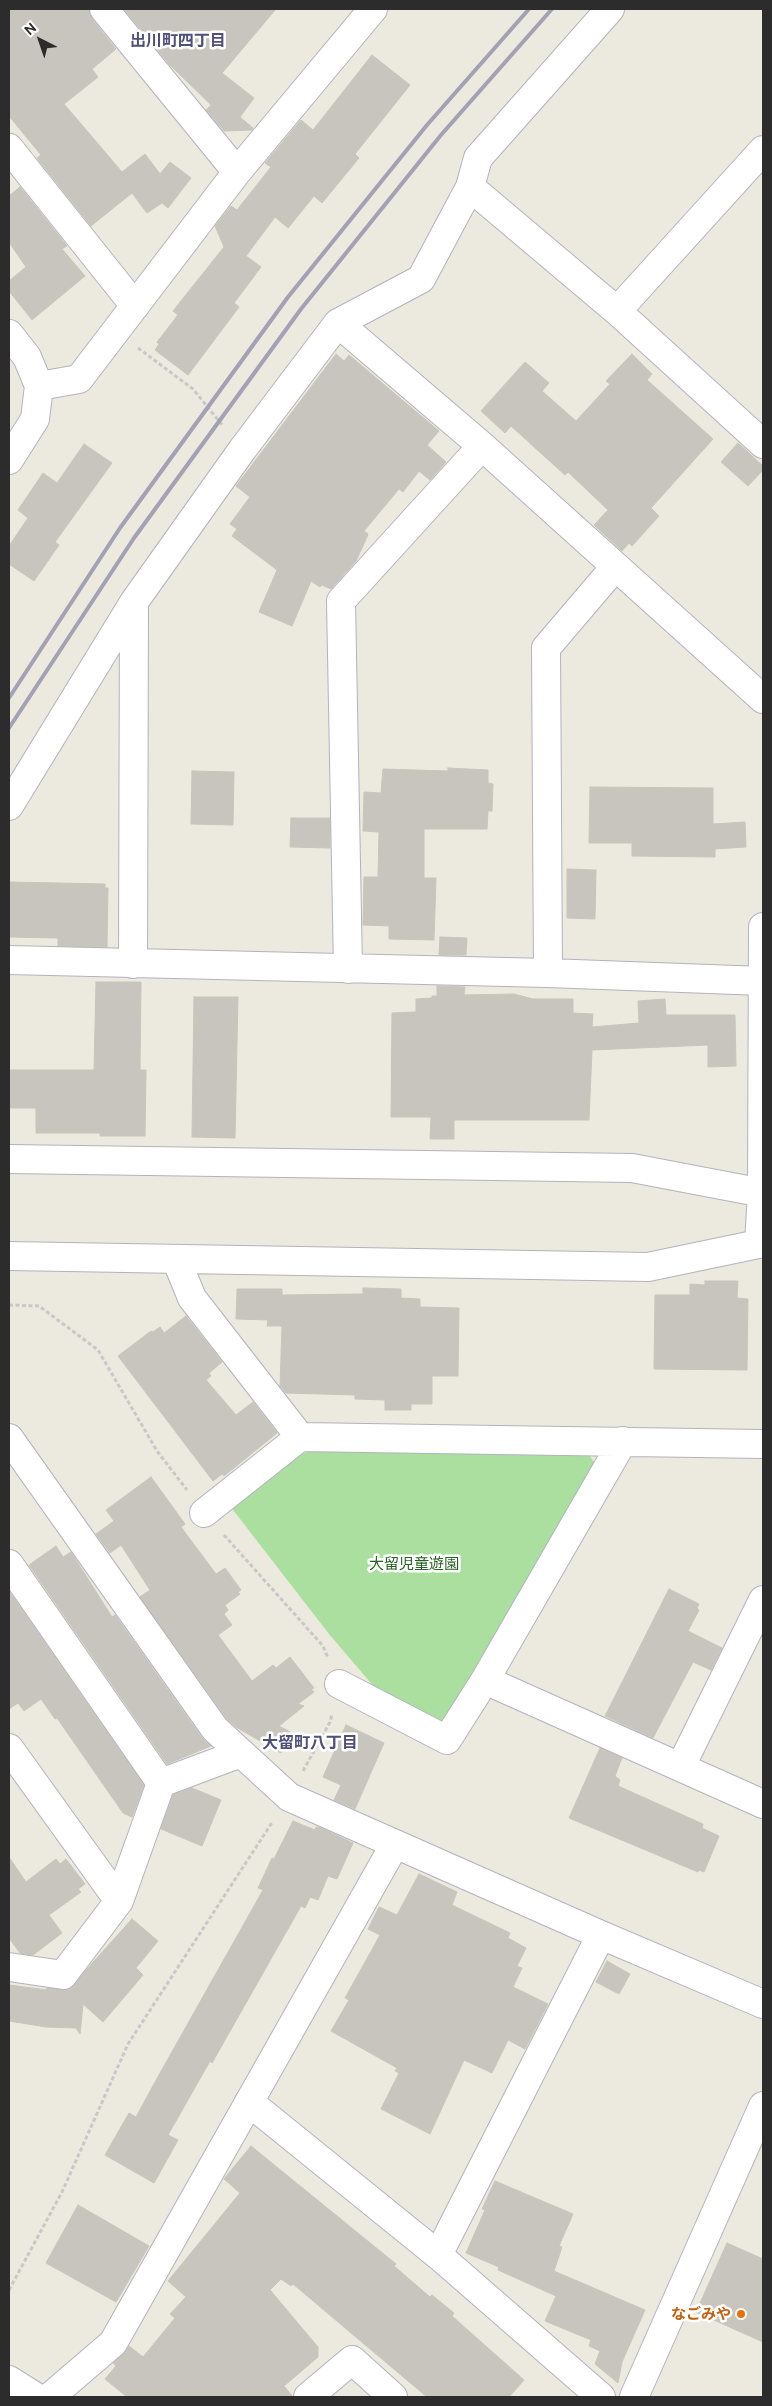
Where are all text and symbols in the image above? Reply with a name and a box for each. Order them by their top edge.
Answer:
north arrow [15,15,65,65]
text: N [21,19,39,38]
district label: 出川町四丁目 [130,31,226,51]
park label: 大留児童遊園 [369,1555,459,1573]
district label: 大留町八丁目 [262,1733,358,1753]
place label: なごみや [671,2305,731,2323]
marker: なごみや [735,2308,747,2320]

